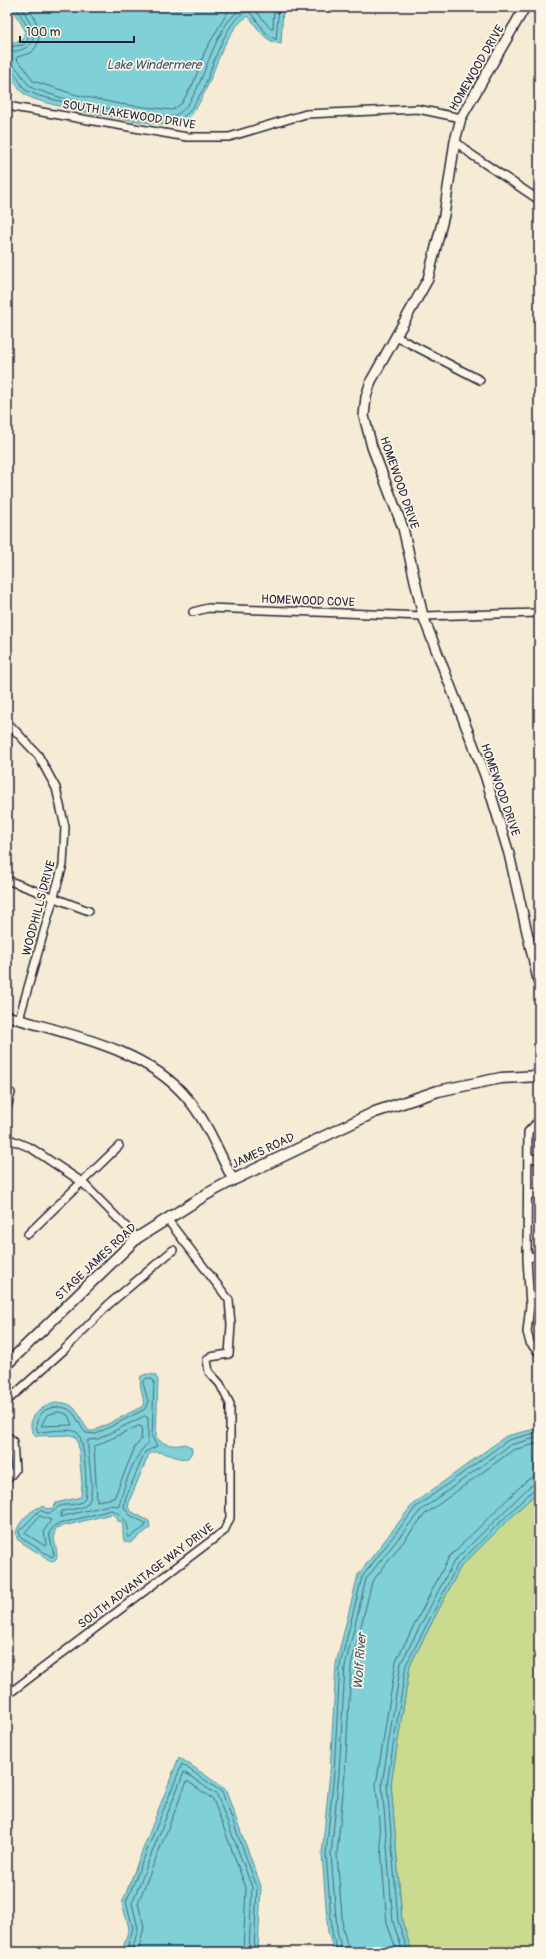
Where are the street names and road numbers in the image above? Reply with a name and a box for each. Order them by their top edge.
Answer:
street label: HOMEWOOD DRIVE [446,22,508,114]
street label: SOUTH LAKEWOOD DRIVE [61,97,197,133]
street label: HOMEWOOD DRIVE [376,435,422,531]
street label: HOMEWOOD COVE [261,592,355,610]
street label: HOMEWOOD DRIVE [477,742,523,838]
street label: WOODHILLS DRIVE [19,859,59,957]
street label: JAMES ROAD [229,1130,297,1172]
street label: STAGE JAMES ROAD [52,1220,140,1304]
street label: SOUTH ADVANTAGE WAY DRIVE [75,1520,217,1632]

